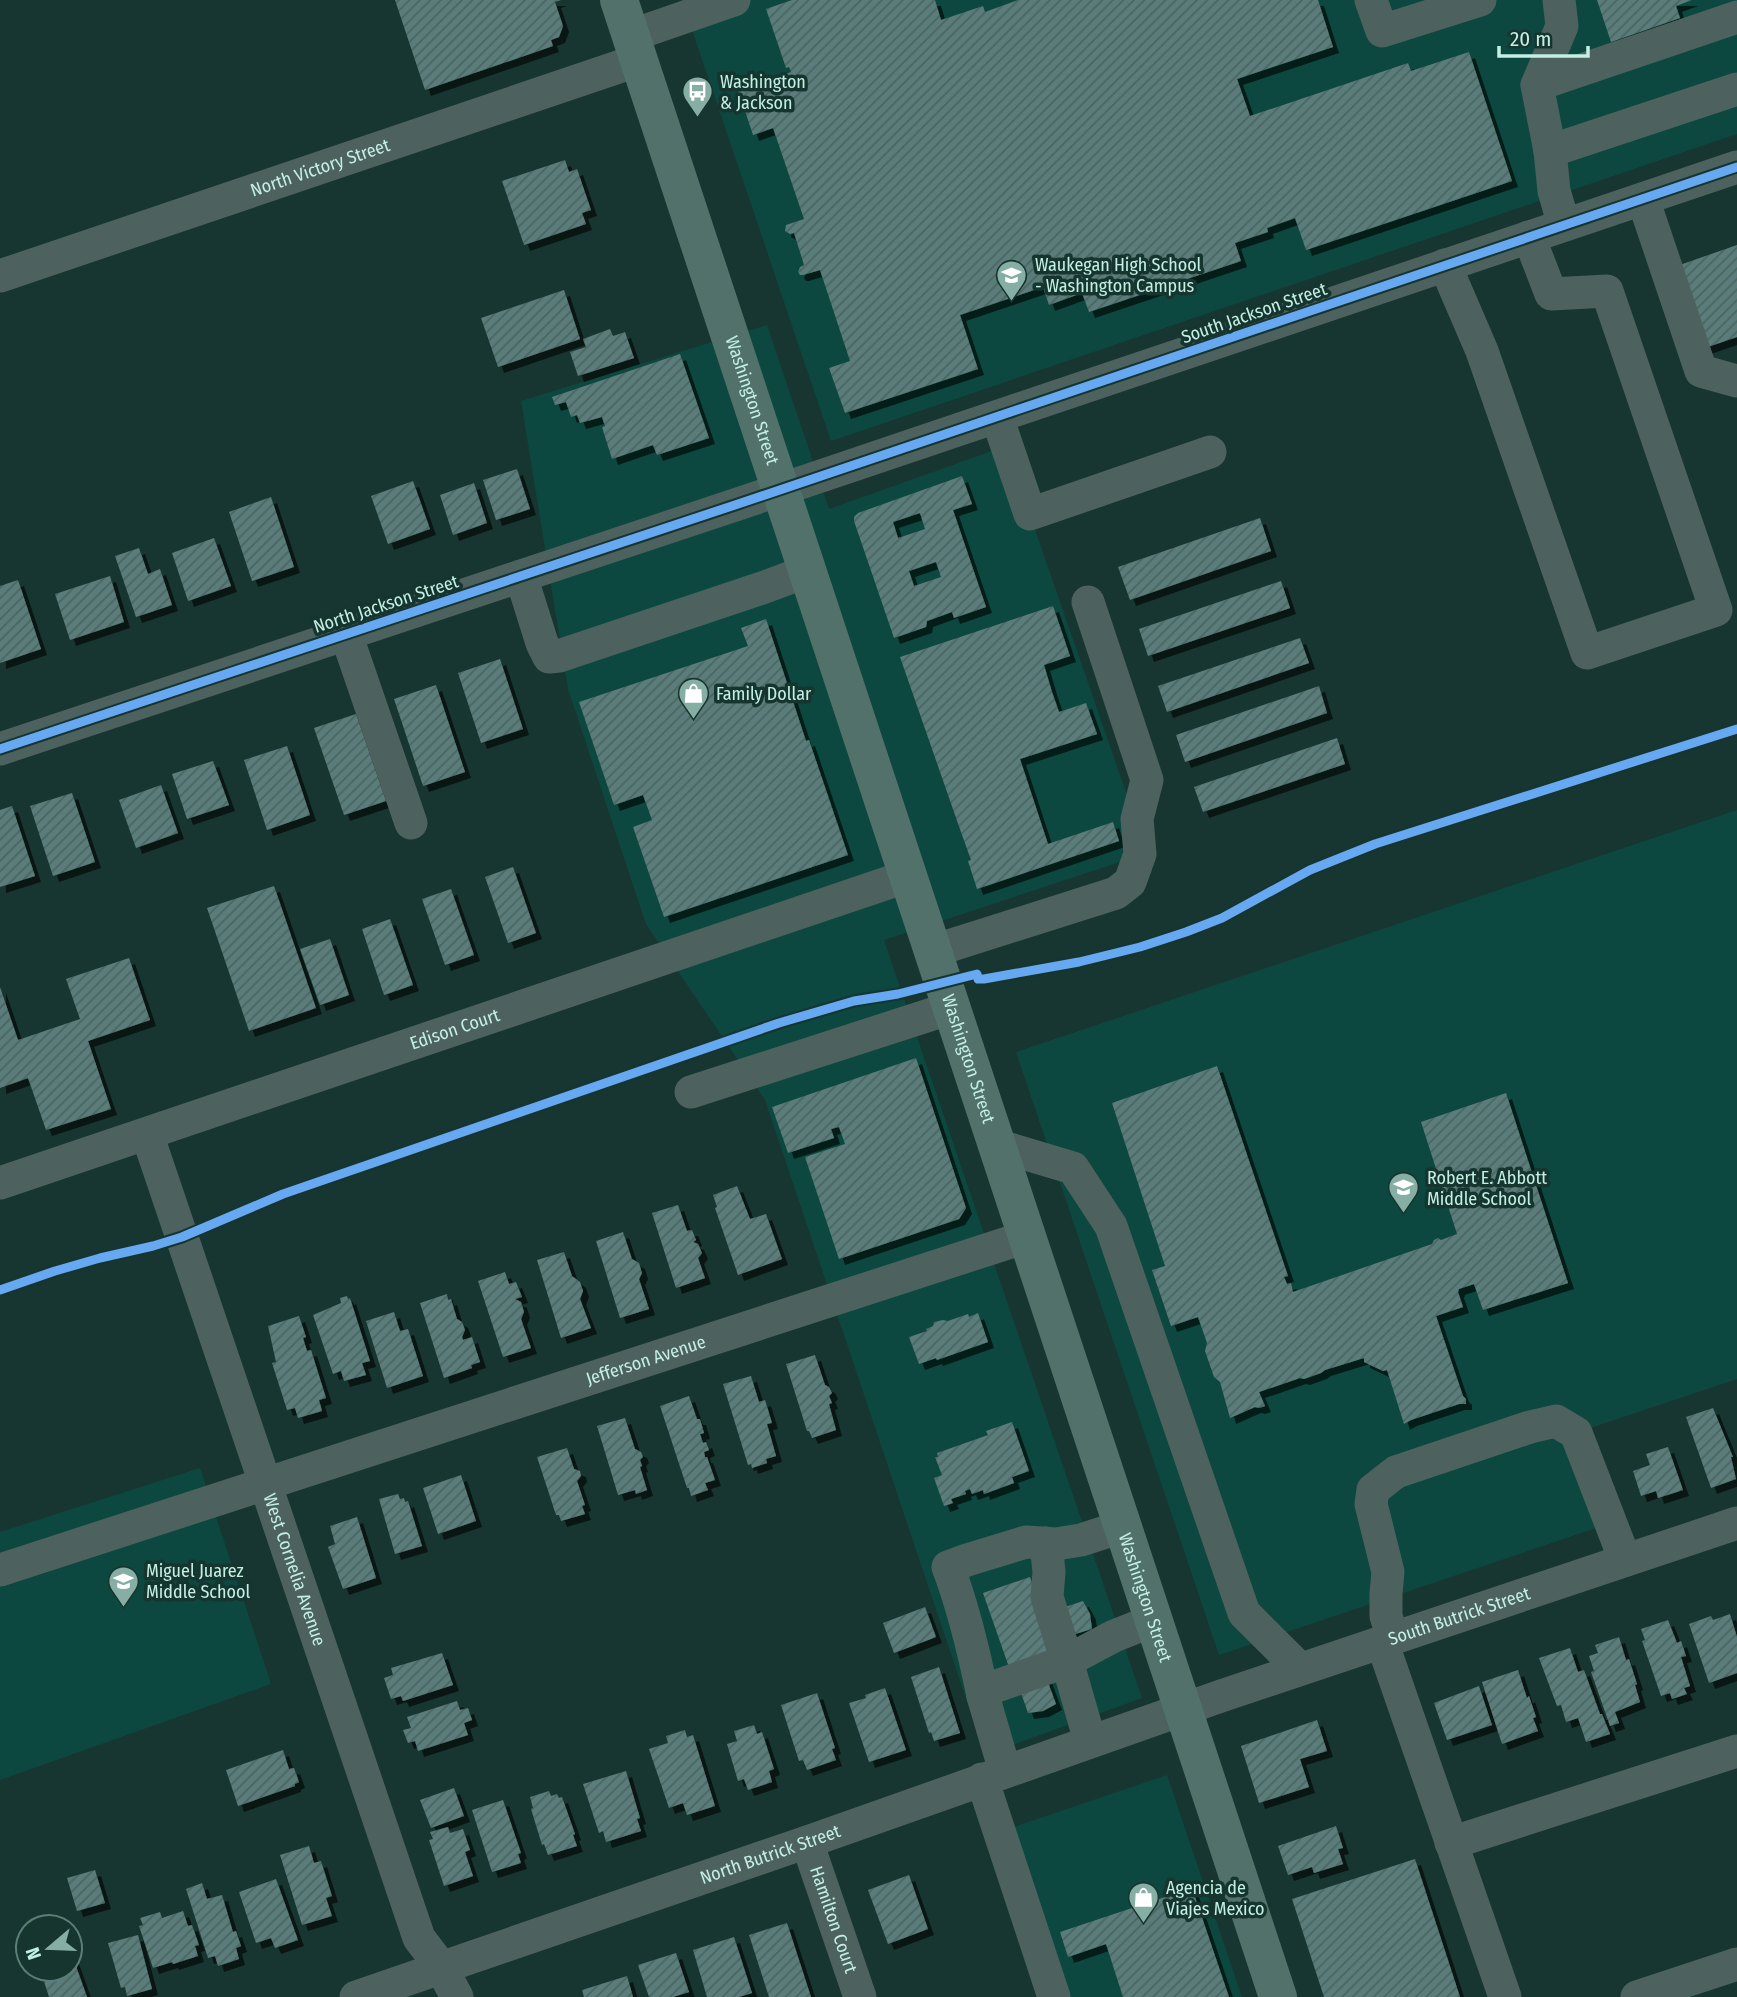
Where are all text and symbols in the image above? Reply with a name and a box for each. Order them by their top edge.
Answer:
scale bar [1499,14,1588,58]
text: 20 m [1510,26,1551,52]
place label: Washington & Jackson [720,71,806,114]
bus stop icon: Washington & Jackson [680,75,714,119]
street label: North Victory Street [248,134,393,202]
place label: Waukegan High School - Washington Campus [1035,254,1202,297]
school or university icon: Waukegan High School - Washington Campus [995,258,1029,302]
street label: South Jackson Street [1178,278,1330,348]
street label: Washington Street [721,333,784,468]
street label: North Jackson Street [311,570,461,638]
shop icon: Family Dollar [676,677,710,721]
place label: Family Dollar [716,683,812,705]
street label: Washington Street [937,992,1000,1126]
street label: Edison Court [407,1004,502,1055]
place label: Robert E. Abbott Middle School [1427,1167,1547,1210]
school or university icon: Robert E. Abbott Middle School [1387,1171,1421,1215]
street label: Jefferson Avenue [583,1331,709,1390]
street label: West Cornelia Avenue [258,1491,330,1649]
street label: Washington Street [1114,1530,1177,1665]
place label: Miguel Juarez Middle School [146,1560,250,1603]
school or university icon: Miguel Juarez Middle School [106,1564,140,1608]
street label: South Butrick Street [1385,1582,1533,1650]
street label: North Butrick Street [697,1820,843,1889]
street label: Hamilton Court [805,1863,862,1976]
place label: Agencia de Viajes Mexico [1166,1877,1264,1920]
shop icon: Agencia de Viajes Mexico [1126,1881,1160,1925]
north arrow [14,1913,84,1983]
text: N [21,1944,46,1963]

